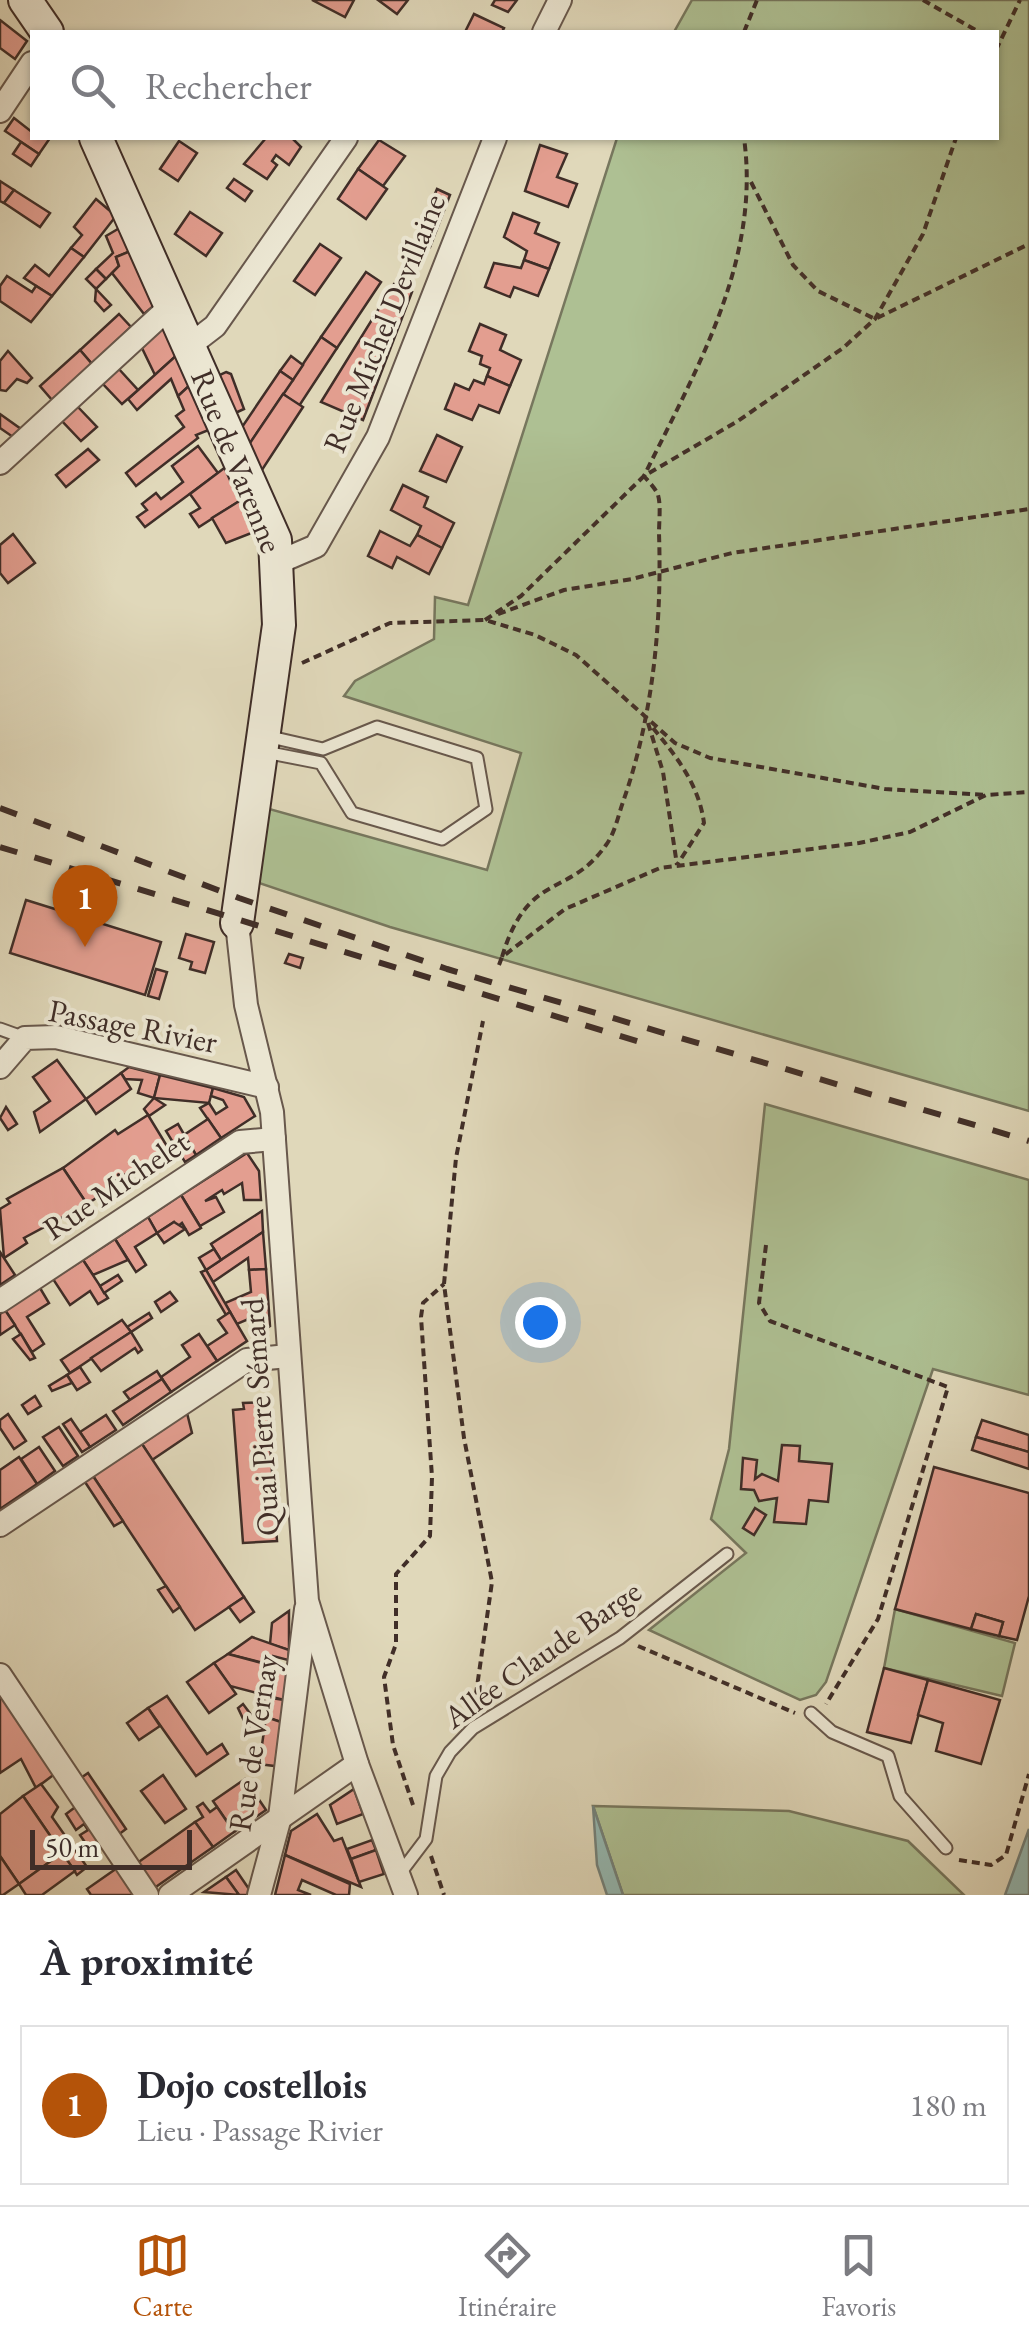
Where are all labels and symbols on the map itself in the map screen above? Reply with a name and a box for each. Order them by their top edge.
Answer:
street label: Rue Michel Devillaine [313,188,455,458]
street label: Rue de Varenne [181,363,293,559]
pin: 1 [52,864,118,947]
street label: Passage Rivier [45,989,221,1063]
street label: Rue Michelet [35,1121,197,1249]
street label: Quai Pierre Sémard [231,1296,289,1537]
your location [515,1297,566,1348]
street label: Allée Claude Barge [434,1570,649,1738]
street label: Rue de Vernay [218,1651,288,1834]
scale bar [30,1825,192,1870]

